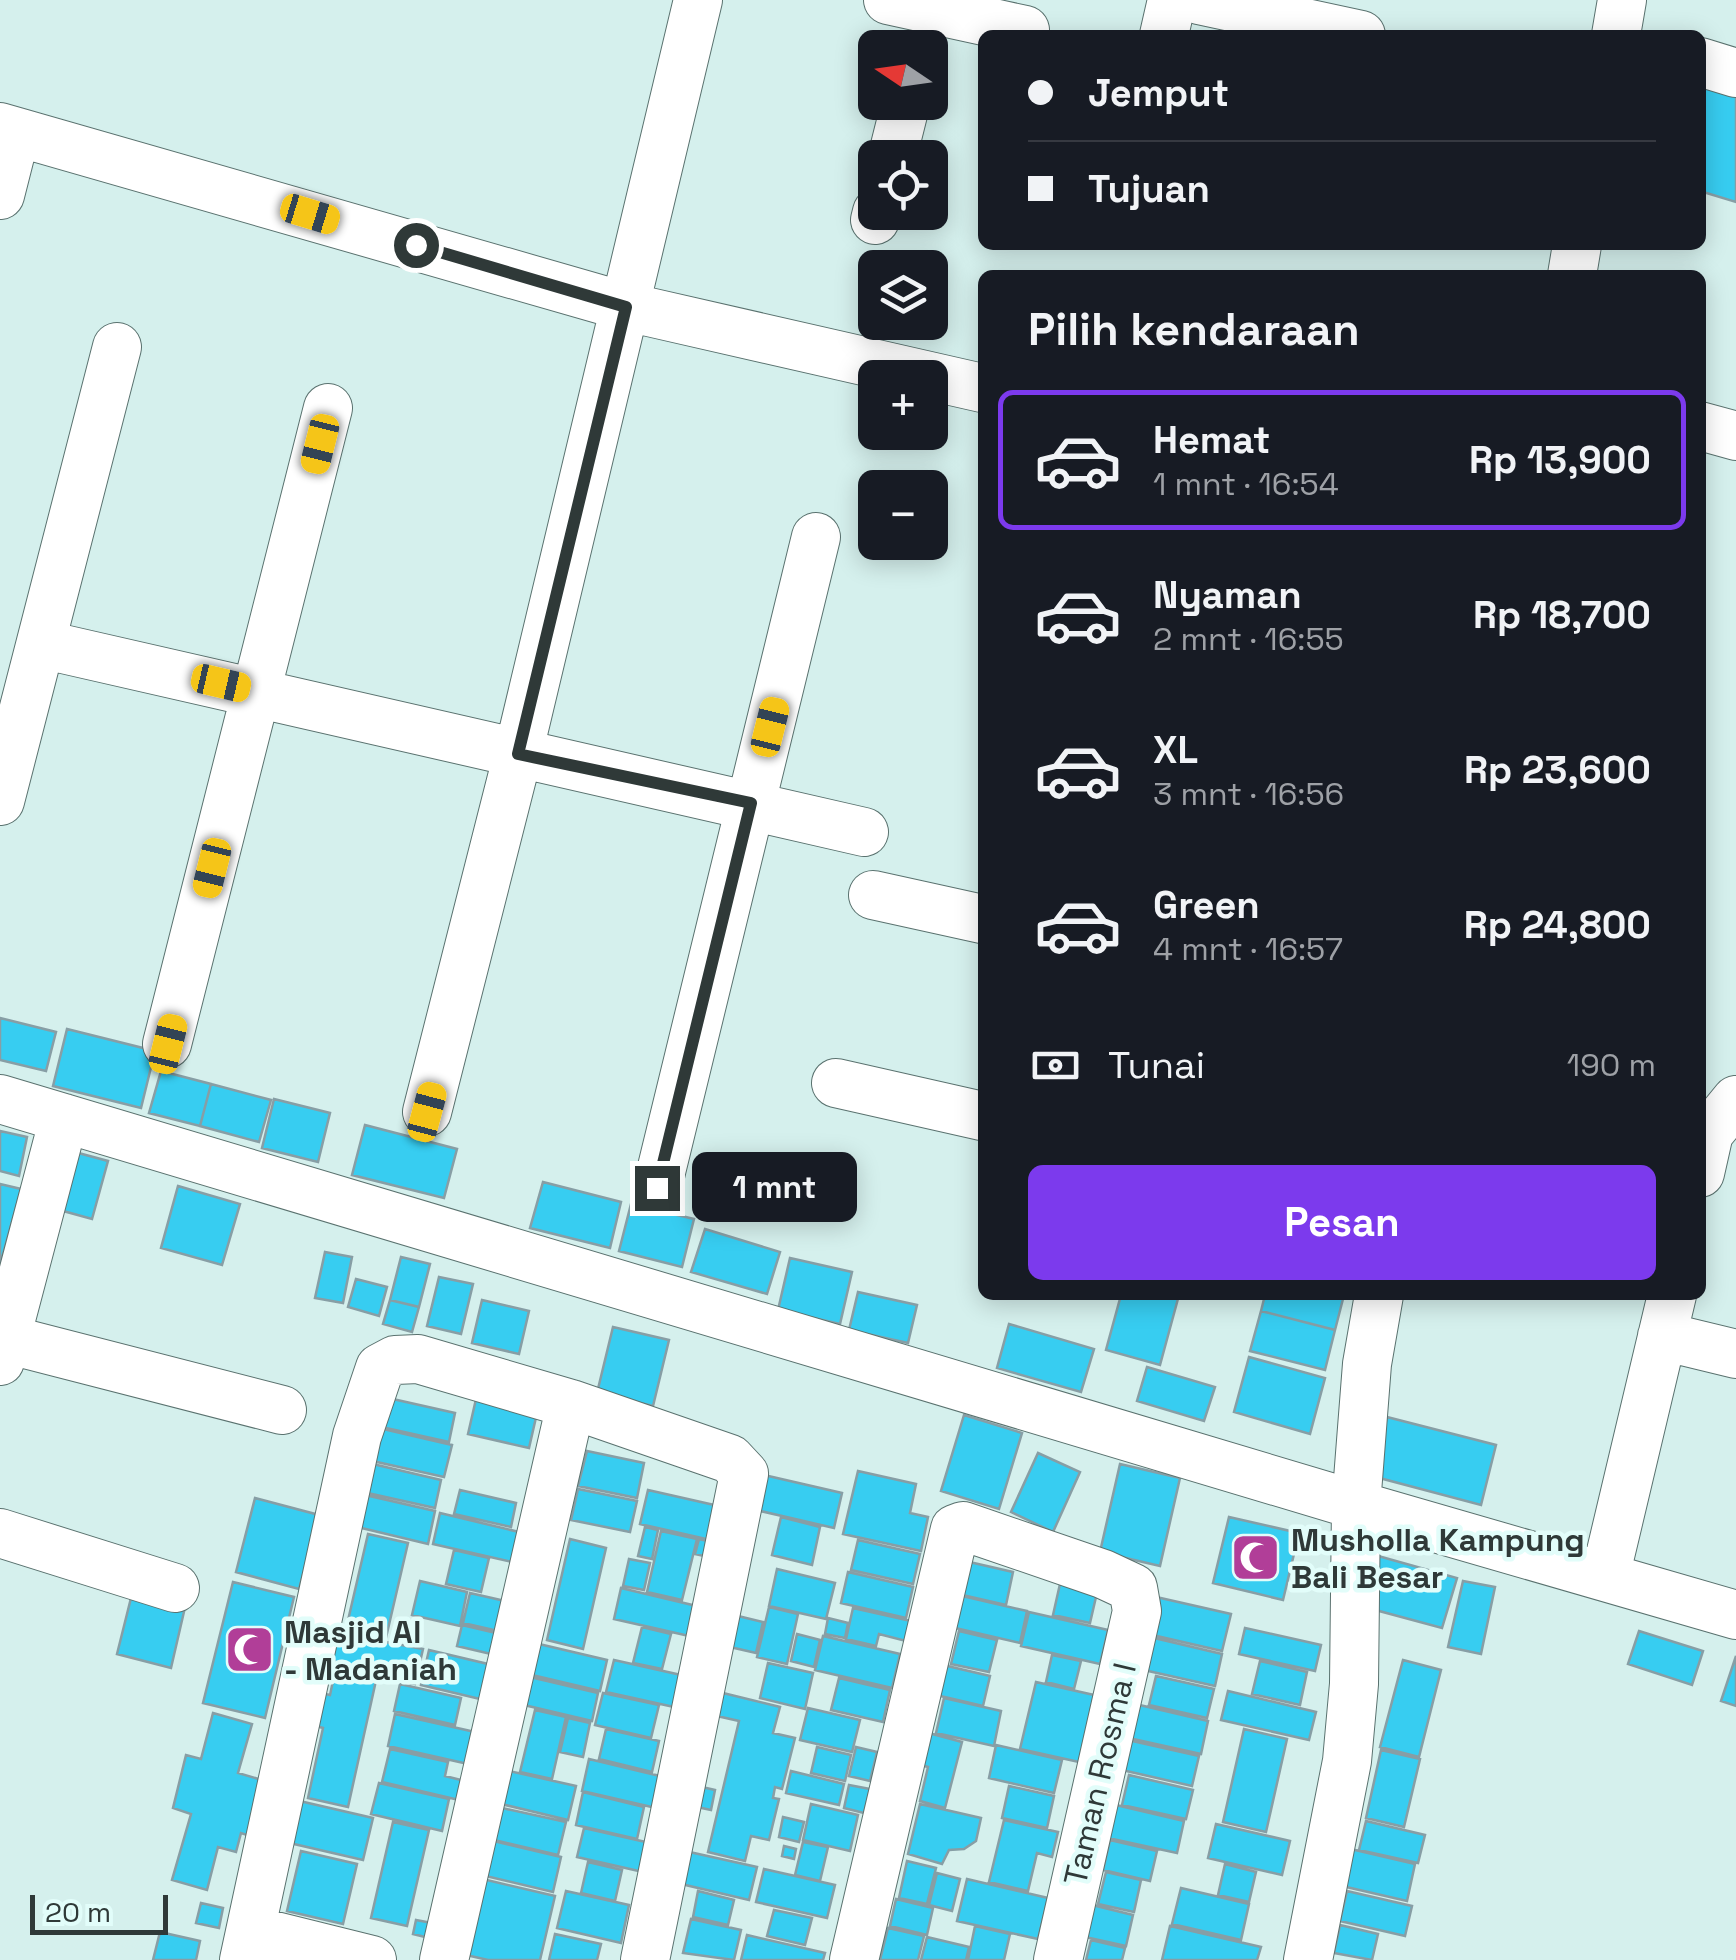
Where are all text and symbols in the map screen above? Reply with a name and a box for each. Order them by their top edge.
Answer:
north arrow [858,30,948,120]
map controls [858,30,948,560]
text: Jemput [1088,69,1229,117]
button: locate [858,140,948,230]
text: Tujuan [1088,165,1210,213]
car [277,191,343,237]
route start [394,223,439,268]
button: layers [858,250,948,340]
text: Pilih kendaraan [1028,301,1360,358]
button: + [858,360,948,450]
car [298,411,342,477]
icon: car [1033,415,1123,505]
text: Hemat [1153,416,1270,464]
text: Rp 13,900 [1469,436,1651,484]
text: 1 mnt · 16:54 [1153,464,1339,504]
button: − [858,470,948,560]
icon: car [1033,570,1123,660]
text: Nyaman [1153,571,1302,619]
text: Rp 18,700 [1473,591,1651,639]
text: 2 mnt · 16:55 [1153,619,1344,659]
car [188,662,254,704]
car [748,694,792,760]
icon: car [1033,725,1123,815]
text: XL [1153,726,1198,774]
text: Rp 23,600 [1464,746,1651,794]
text: 3 mnt · 16:56 [1153,774,1344,814]
car [190,835,234,901]
icon: car [1033,880,1123,970]
text: Green [1153,881,1260,929]
text: Rp 24,800 [1464,901,1651,949]
text: 4 mnt · 16:57 [1153,929,1343,969]
car [146,1011,190,1077]
icon: cash [1028,1038,1083,1093]
text: Tunai [1108,1041,1205,1089]
text: 190 m [1567,1045,1656,1085]
car [405,1079,449,1145]
callout: 1 mnt [692,1153,857,1223]
button: Pesan [1028,1165,1656,1280]
route end [635,1166,680,1211]
text: 1 mnt [733,1167,816,1207]
place label: Musholla Kampung Bali Besar [1291,1520,1585,1597]
mosque icon: Musholla Kampung Bali Besar [1230,1532,1282,1584]
place label: Masjid Al - Madaniah [284,1612,457,1689]
mosque icon: Masjid Al - Madaniah [223,1624,275,1676]
street label: Taman Rosma I [1055,1659,1145,1889]
scale bar [30,1890,168,1934]
text: 20 m [45,1894,111,1930]

